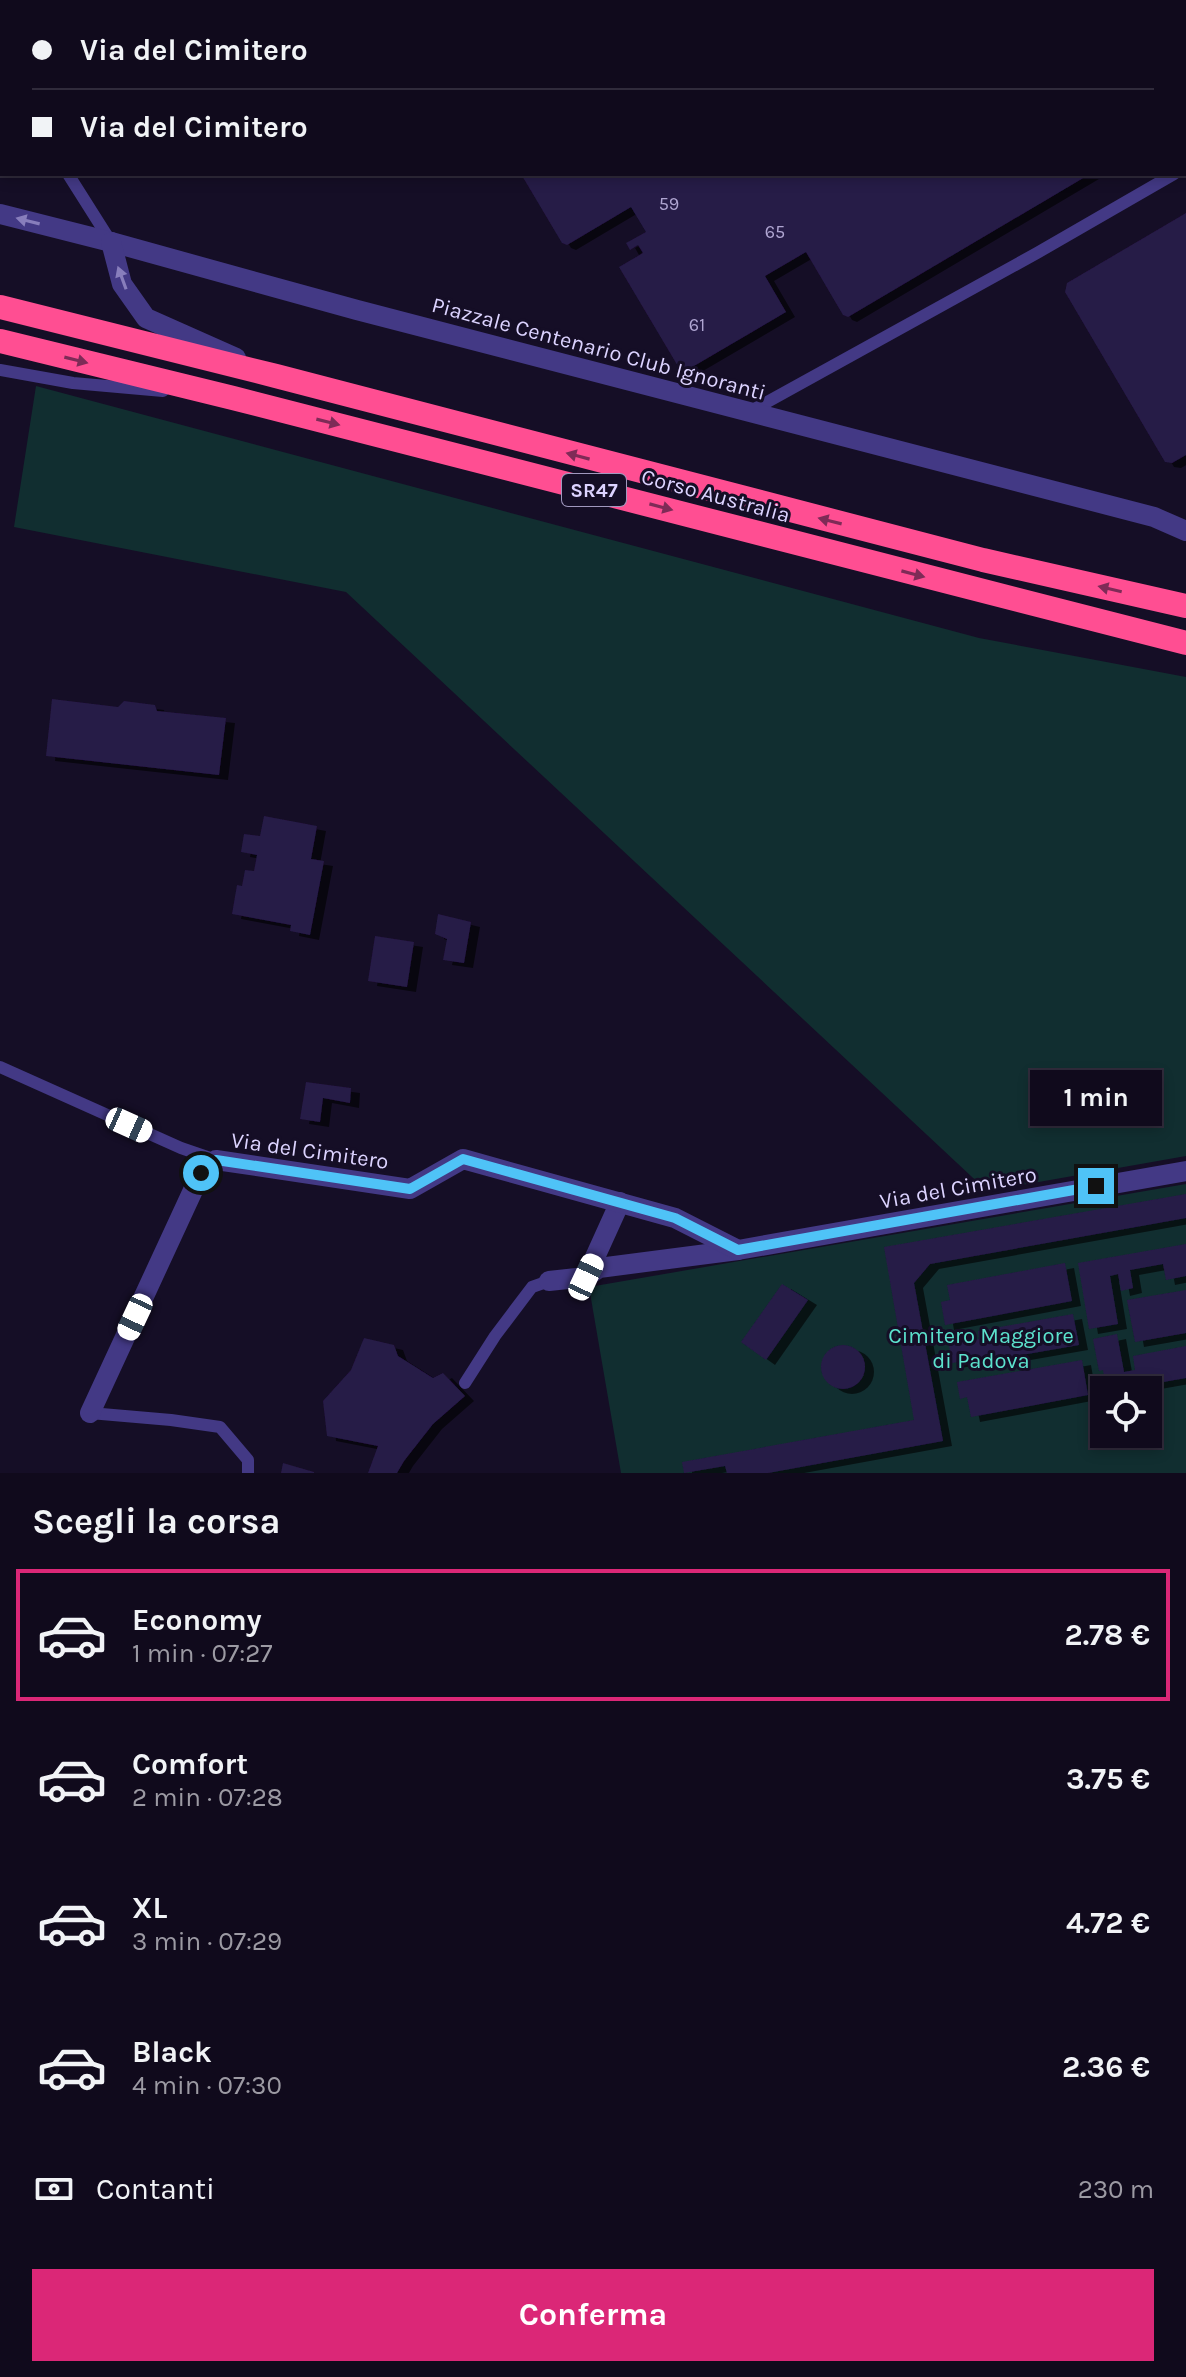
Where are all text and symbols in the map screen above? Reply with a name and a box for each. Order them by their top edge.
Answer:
text: Via del Cimitero [80,32,308,68]
text: Via del Cimitero [80,109,308,145]
house number: 59 [659,193,679,215]
one-way arrow [16,215,41,227]
house number: 65 [765,221,785,243]
one-way arrow [115,266,128,290]
street label: Piazzale Centenario Club Ignoranti [429,292,769,406]
house number: 61 [689,314,705,336]
one-way arrow [63,354,88,367]
one-way arrow [316,417,341,429]
one-way arrow [566,449,591,461]
street label: Corso Australia [638,464,793,528]
road number: SR47 [562,474,626,506]
one-way arrow [649,502,674,514]
one-way arrow [818,514,843,526]
one-way arrow [900,568,925,580]
one-way arrow [1097,582,1122,595]
callout: 1 min [1030,1070,1162,1126]
text: 1 min [1063,1082,1129,1113]
car [102,1104,156,1146]
street label: Via del Cimitero [229,1127,390,1175]
route start [183,1155,219,1191]
street label: Via del Cimitero [878,1161,1039,1215]
route end [1078,1168,1114,1204]
car [565,1250,607,1304]
car [114,1290,156,1344]
park label: Cimitero Maggiore di Padova [888,1323,1074,1374]
map controls [1090,1376,1162,1448]
button: locate [1090,1376,1162,1448]
text: Scegli la corsa [32,1500,281,1542]
icon: car [36,1599,108,1671]
text: Economy [132,1602,262,1638]
text: 2.78 € [1064,1617,1150,1653]
text: 1 min · 07:27 [132,1638,272,1669]
icon: car [36,1743,108,1815]
text: Comfort [132,1746,248,1782]
text: 3.75 € [1066,1761,1150,1797]
text: 2 min · 07:28 [132,1782,283,1813]
icon: car [36,1887,108,1959]
text: XL [132,1890,167,1926]
text: 4.72 € [1066,1905,1150,1941]
text: 3 min · 07:29 [132,1926,282,1957]
icon: car [36,2031,108,2103]
text: Black [132,2034,212,2070]
text: 2.36 € [1062,2049,1150,2085]
text: 4 min · 07:30 [132,2070,282,2101]
icon: cash [32,2167,76,2211]
text: Contanti [96,2171,215,2207]
text: 230 m [1078,2174,1154,2205]
button: Conferma [32,2269,1154,2361]

